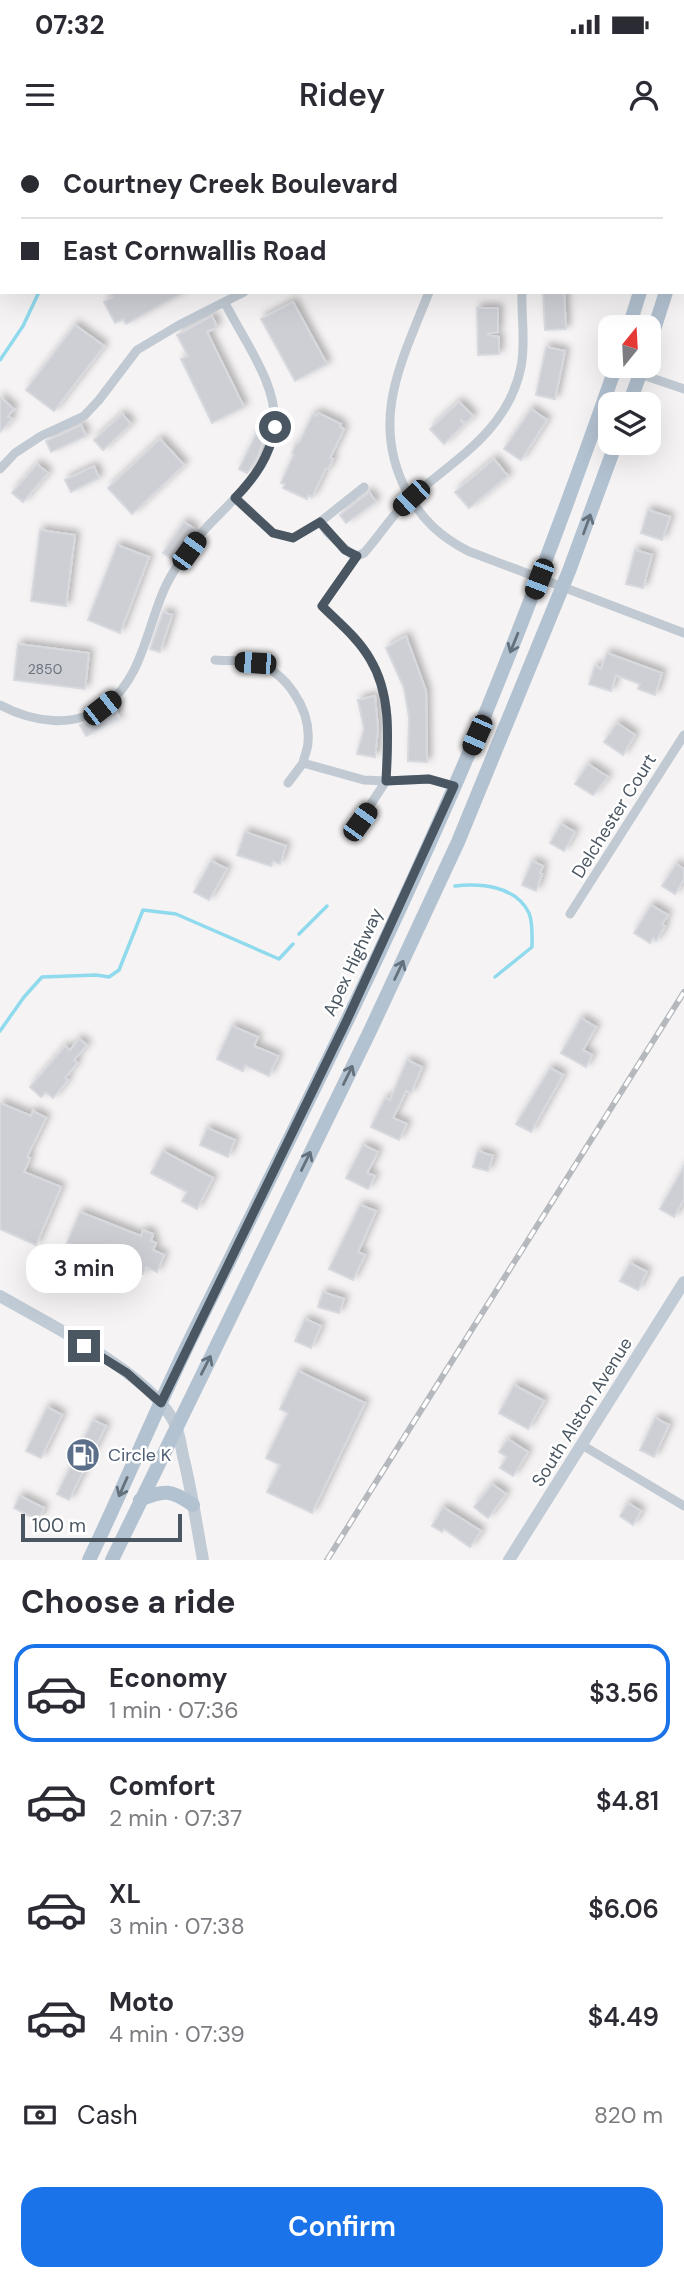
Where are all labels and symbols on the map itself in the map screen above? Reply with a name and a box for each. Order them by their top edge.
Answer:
north arrow [598,315,662,378]
route start [259,411,291,443]
car [389,476,434,520]
one-way arrow [582,514,594,536]
car [169,528,210,574]
car [522,556,557,602]
one-way arrow [506,631,519,653]
car [234,651,277,675]
house number: 2850 [28,660,62,678]
car [79,687,126,729]
car [459,712,496,758]
street label: Delchester Court [566,749,662,883]
car [340,799,381,845]
street label: Apex Highway [317,904,389,1020]
one-way arrow [393,960,406,981]
one-way arrow [342,1065,356,1086]
one-way arrow [300,1151,314,1172]
callout: 3 min [26,1244,142,1294]
route end [68,1330,100,1362]
street label: South Alston Avenue [526,1333,638,1491]
one-way arrow [200,1355,214,1376]
fuel station icon: Circle K [64,1436,102,1474]
place label: Circle K [108,1443,172,1467]
one-way arrow [116,1476,129,1498]
scale bar [21,1511,182,1543]

